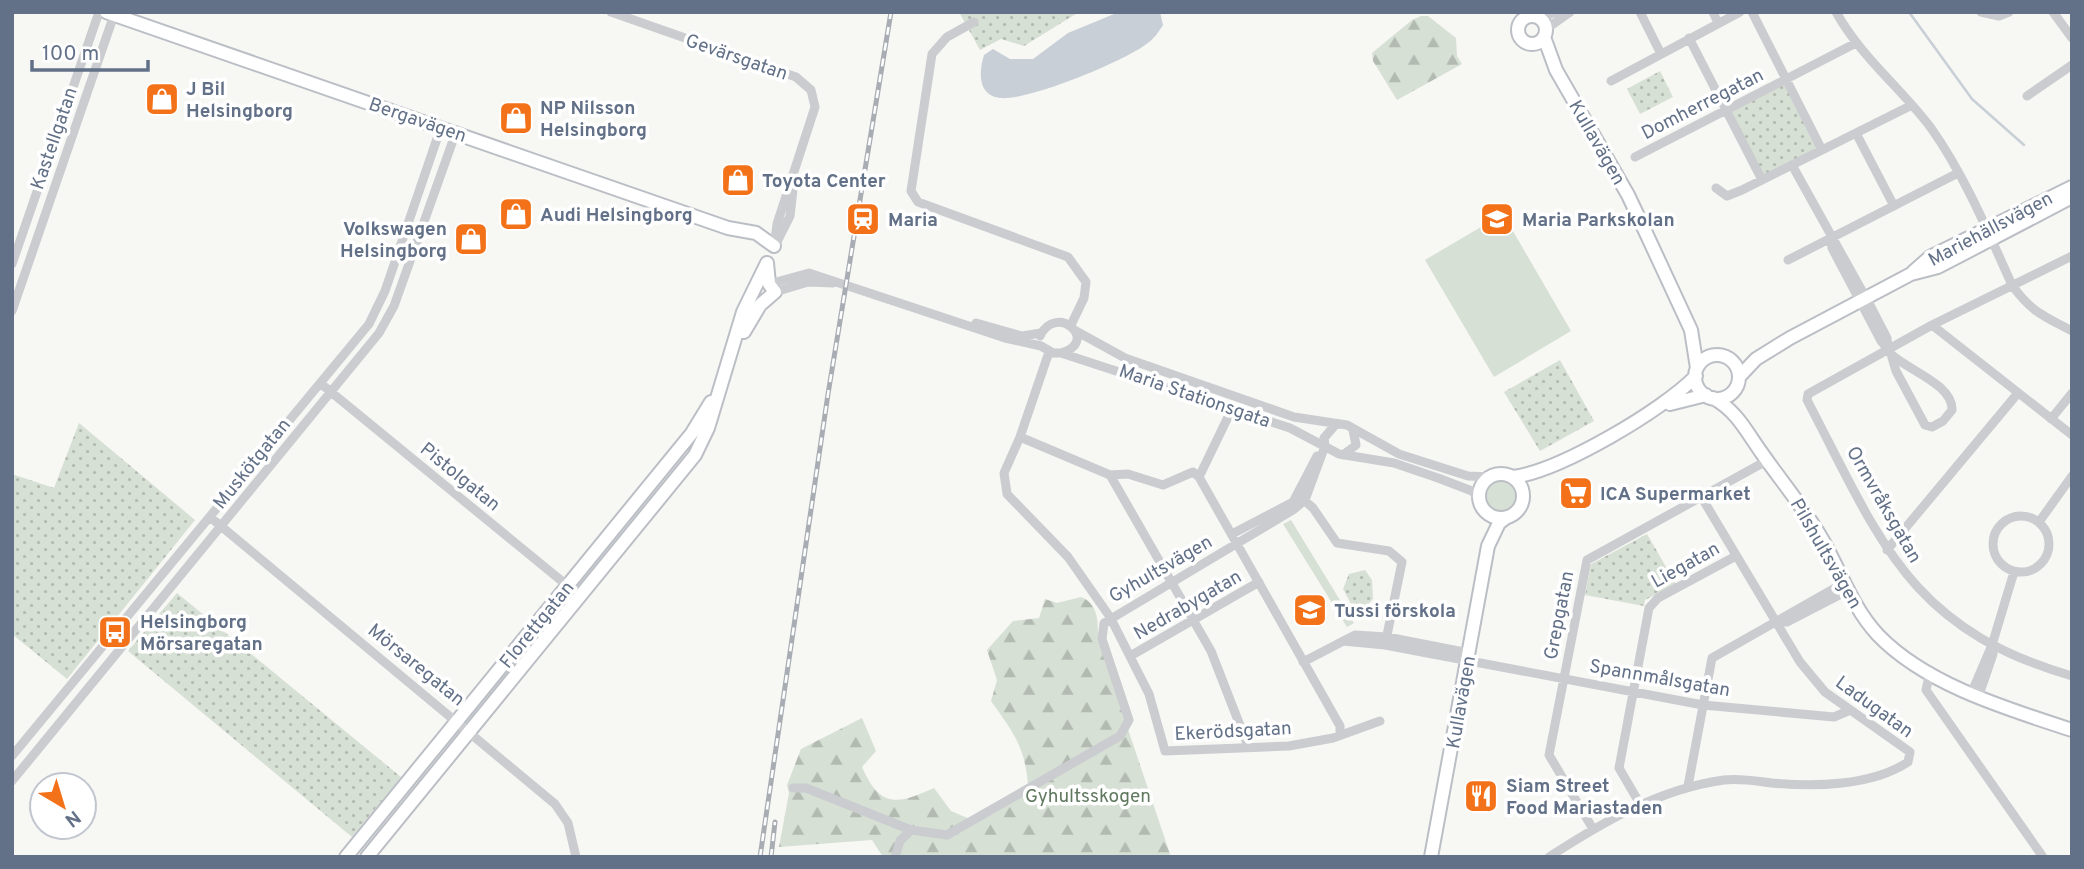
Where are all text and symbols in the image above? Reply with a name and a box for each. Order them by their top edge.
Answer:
scale bar [32,28,147,72]
street label: Gevärsgatan [682,29,791,87]
text: 100 m [42,41,99,68]
street label: Domherregatan [1638,64,1768,146]
place label: J Bil Helsingborg [186,78,293,124]
shop icon: J Bil Helsingborg [143,80,181,118]
street label: Kastellgatan [26,84,84,193]
street label: Bergavägen [365,93,469,149]
street label: Kullavägen [1562,96,1630,190]
place label: NP Nilsson Helsingborg [540,97,647,143]
shop icon: NP Nilsson Helsingborg [497,99,535,137]
shop icon: Toyota Center [719,161,757,199]
place label: Toyota Center [762,170,886,194]
street label: Mariehällsvägen [1925,187,2057,273]
shop icon: Audi Helsingborg [497,195,535,233]
station icon: Maria [844,200,882,238]
school or university icon: Maria Parkskolan [1478,200,1516,238]
place label: Audi Helsingborg [540,204,693,228]
place label: Maria [888,209,938,233]
place label: Maria Parkskolan [1522,209,1675,233]
place label: Volkswagen Helsingborg [340,218,447,264]
shop icon: Volkswagen Helsingborg [452,220,490,258]
street label: Maria Stationsgata [1116,360,1273,434]
street label: Muskötgatan [209,414,297,515]
street label: Pistolgatan [415,438,505,517]
street label: Ormvråksgatan [1840,442,1926,568]
supermarket icon: ICA Supermarket [1557,474,1595,512]
place label: ICA Supermarket [1600,483,1751,507]
street label: Pilshultsvägen [1784,494,1867,614]
street label: Gyhultsvägen [1105,530,1217,609]
street label: Liegatan [1648,537,1724,594]
street label: Nedrabygatan [1130,565,1246,646]
street label: Grepgatan [1540,569,1580,662]
street label: Florettgatan [495,577,580,674]
school or university icon: Tussi förskola [1291,591,1329,629]
place label: Tussi förskola [1334,600,1456,624]
place label: Helsingborg Mörsaregatan [140,611,263,657]
bus stop icon: Helsingborg Mörsaregatan [96,613,134,651]
street label: Mörsaregatan [362,619,469,712]
street label: Kullavägen [1442,654,1482,751]
street label: Spannmålsgatan [1587,655,1732,703]
street label: Ladugatan [1830,671,1918,744]
street label: Ekerödsgatan [1174,717,1292,747]
north arrow [28,771,98,841]
place label: Siam Street Food Mariastaden [1506,775,1663,821]
restaurant icon: Siam Street Food Mariastaden [1462,777,1500,815]
park label: Gyhultsskogen [1025,785,1151,809]
text: N [59,804,85,831]

